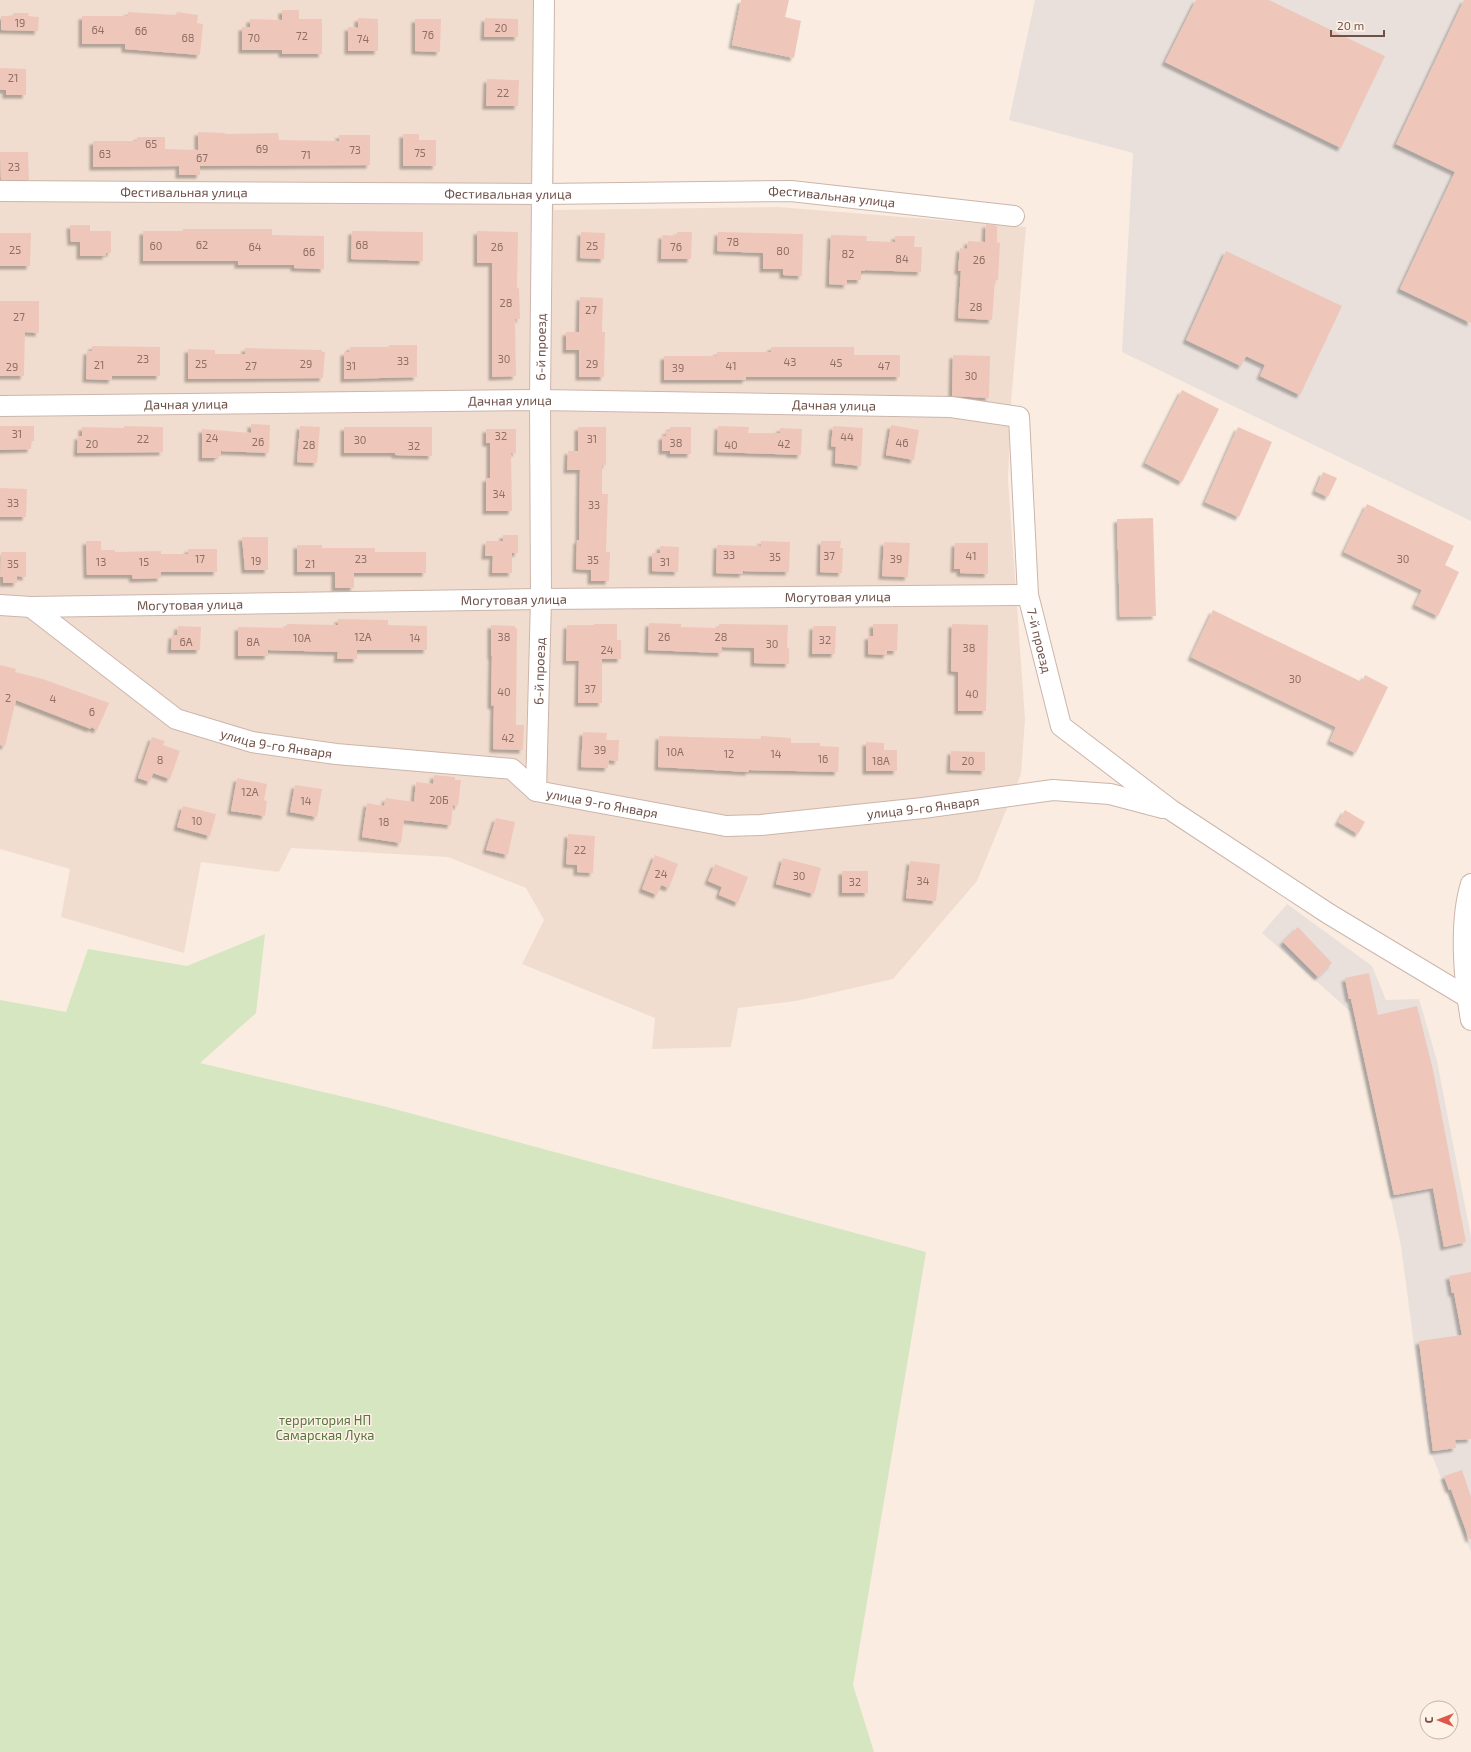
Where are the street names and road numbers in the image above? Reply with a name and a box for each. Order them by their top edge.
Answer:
street label: Фестивальная улица [768,183,896,211]
street label: Фестивальная улица [120,184,248,200]
street label: Фестивальная улица [444,185,572,202]
street label: 6-й проезд [532,313,549,381]
street label: Дачная улица [468,392,552,409]
street label: Дачная улица [144,395,228,412]
street label: Дачная улица [792,396,876,414]
street label: Могутовая улица [785,588,891,605]
street label: Могутовая улица [461,591,567,608]
street label: Могутовая улица [137,596,243,613]
street label: 7-й проезд [1024,606,1055,675]
street label: 6-й проезд [530,637,548,705]
street label: улица 9-го Января [219,725,333,761]
street label: улица 9-го Января [545,785,659,821]
street label: улица 9-го Января [866,792,980,822]

